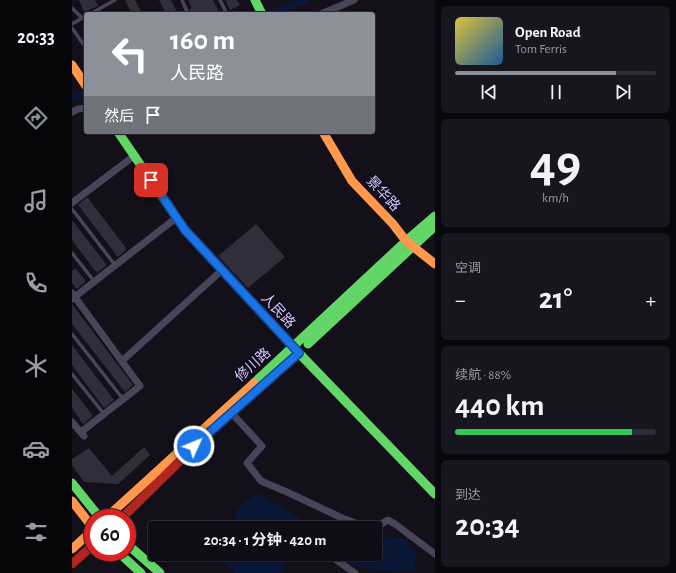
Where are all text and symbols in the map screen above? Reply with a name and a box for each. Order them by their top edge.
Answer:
text: Open Road [515,25,581,40]
text: 160 m [170,27,235,55]
icon: left [104,28,156,80]
text: 20:33 [17,29,55,47]
text: Tom Ferris [515,43,567,56]
text: 人民路 [170,65,224,83]
icon: previous [478,81,500,103]
icon: pause [545,81,567,103]
icon: next [612,81,634,103]
icon: directions [22,104,50,132]
icon: arrive [142,104,164,126]
text: 然后 [104,109,134,124]
text: 49 [530,139,581,191]
pin [134,163,168,197]
icon: arrive [140,169,162,191]
street label: 景华路 [364,173,404,214]
icon: music [22,187,50,215]
text: km/h [542,192,569,205]
text: 空调 [455,262,481,275]
icon: phone [22,269,50,297]
text: 21° [539,284,572,314]
text: − [455,289,466,311]
text: + [645,289,656,311]
street label: 人民路 [259,290,298,331]
street label: 修川路 [232,345,273,384]
icon: climate [22,352,50,380]
text: 续航 · 88% [455,369,511,382]
text: 440 km [455,391,544,421]
position arrow [173,425,215,467]
icon: car [22,435,50,463]
text: 到达 [455,489,481,502]
speed limit sign: 60 [84,509,136,561]
text: 20:34 [455,511,520,541]
icon: filters [22,518,50,546]
text: 20:34 · 1 分钟 · 420 m [204,533,326,548]

